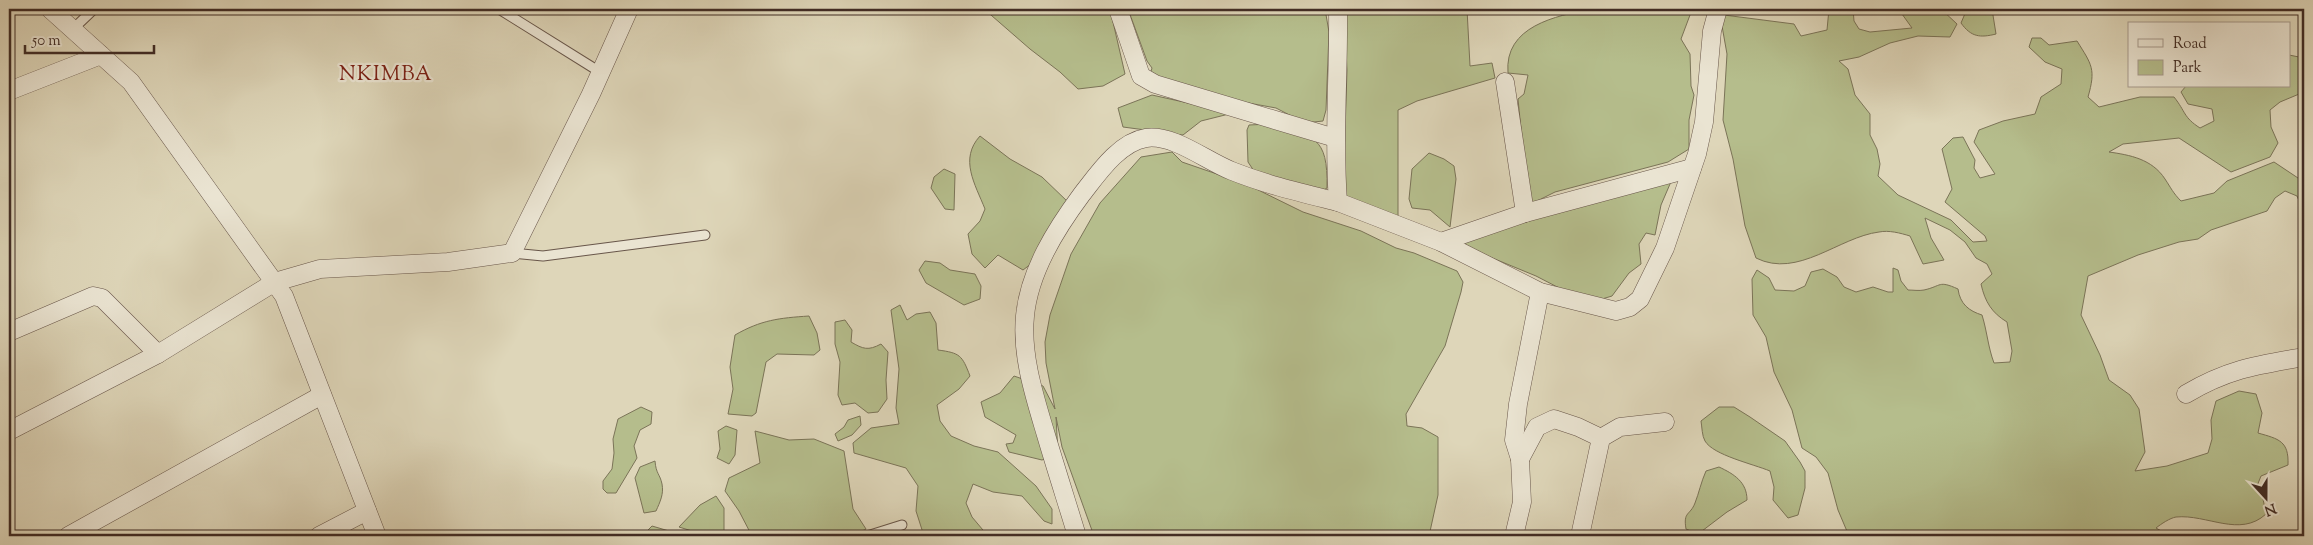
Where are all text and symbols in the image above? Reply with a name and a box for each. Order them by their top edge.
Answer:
scale bar [25,22,154,54]
legend [2128,22,2290,88]
text: 50 m [31,31,61,52]
text: Road [2173,34,2207,55]
text: Park [2173,58,2202,79]
district label: NKIMBA [339,60,433,90]
north arrow [2240,472,2290,522]
text: N [2261,497,2279,520]

